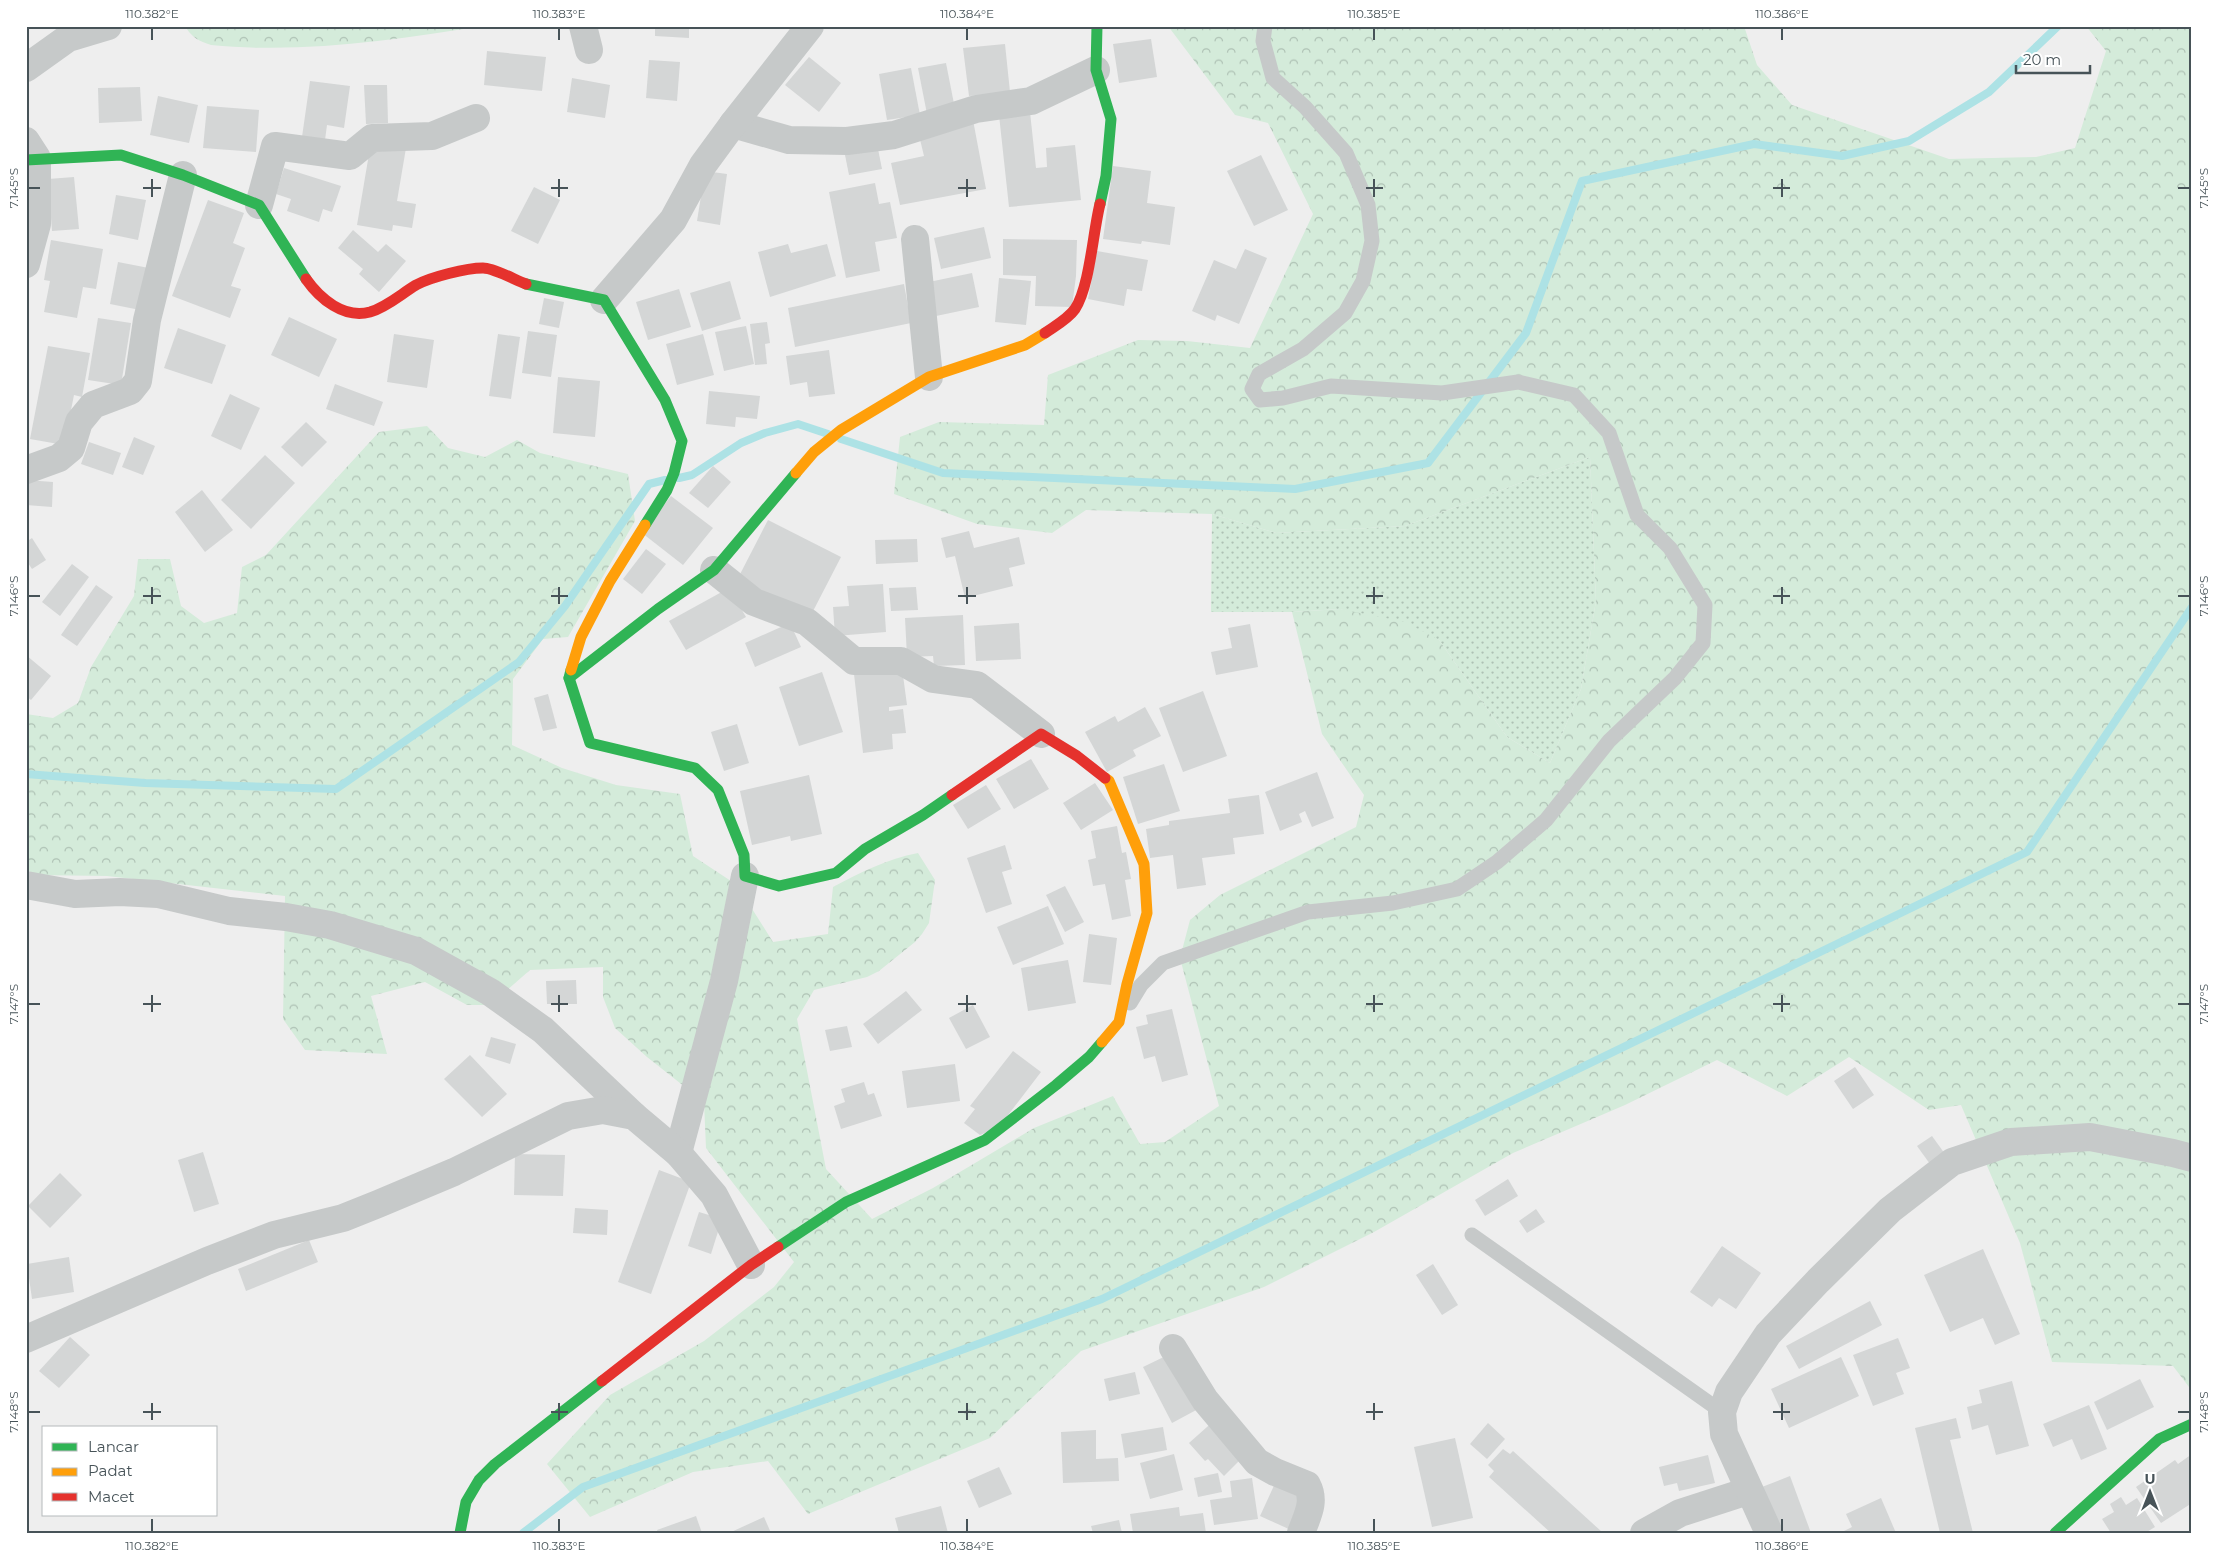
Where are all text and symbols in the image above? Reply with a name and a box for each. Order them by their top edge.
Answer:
text: 110.382°E [125,6,179,21]
text: 110.383°E [532,6,586,21]
text: 110.384°E [940,6,994,21]
text: 110.385°E [1347,6,1401,21]
text: 110.386°E [1755,6,1809,21]
scale bar [2016,42,2089,74]
text: 20 m [2023,50,2061,69]
text: 7.145°S [6,168,21,208]
text: 7.145°S [2196,168,2211,208]
text: 7.146°S [6,576,21,616]
text: 7.146°S [2196,576,2211,616]
text: 7.147°S [6,984,21,1024]
text: 7.147°S [2196,984,2211,1024]
text: 7.148°S [6,1391,21,1433]
text: 7.148°S [2196,1391,2211,1433]
legend [42,1426,218,1516]
text: Lancar [88,1437,139,1456]
text: Padat [88,1461,133,1480]
north arrow [2126,1466,2176,1516]
text: U [2144,1470,2156,1488]
text: Macet [88,1487,135,1506]
text: 110.382°E [125,1538,179,1553]
text: 110.383°E [532,1538,586,1553]
text: 110.384°E [940,1538,994,1553]
text: 110.385°E [1347,1538,1401,1553]
text: 110.386°E [1755,1538,1809,1553]

